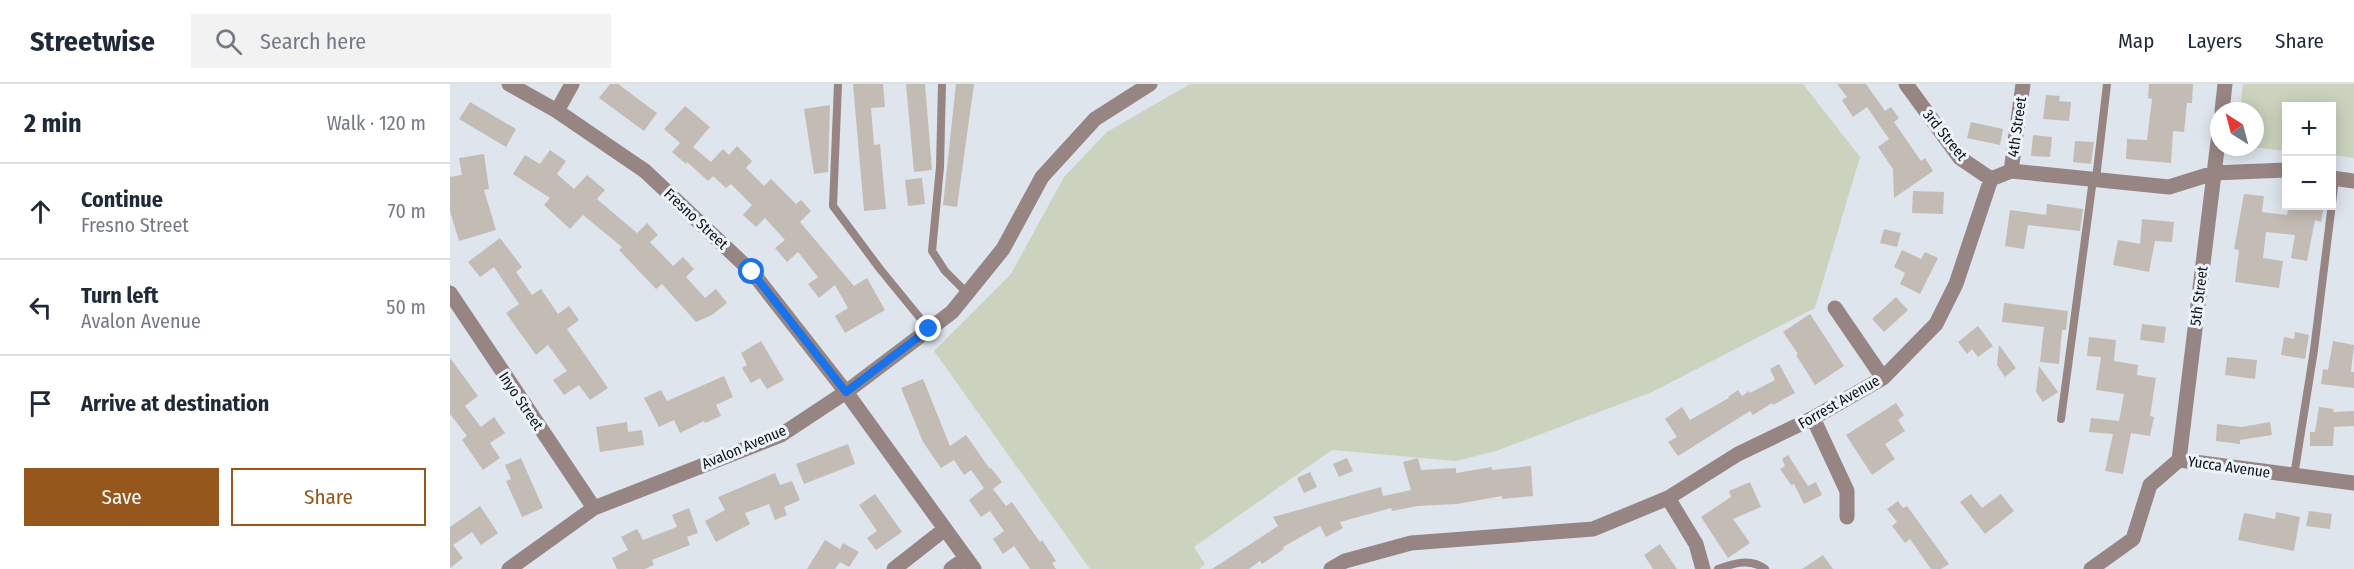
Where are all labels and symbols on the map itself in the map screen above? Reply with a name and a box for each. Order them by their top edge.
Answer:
street label: 4th Street [2004,96,2030,158]
north arrow [2210,102,2264,156]
street label: 3rd Street [1919,106,1971,164]
street label: Fresno Street [660,185,732,253]
route start [738,258,764,284]
street label: 5th Street [2186,265,2212,327]
route end [915,315,941,341]
street label: Inyo Street [495,368,547,434]
street label: Forrest Avenue [1795,371,1883,433]
street label: Avalon Avenue [699,421,789,473]
street label: Yucca Avenue [2187,452,2271,482]

